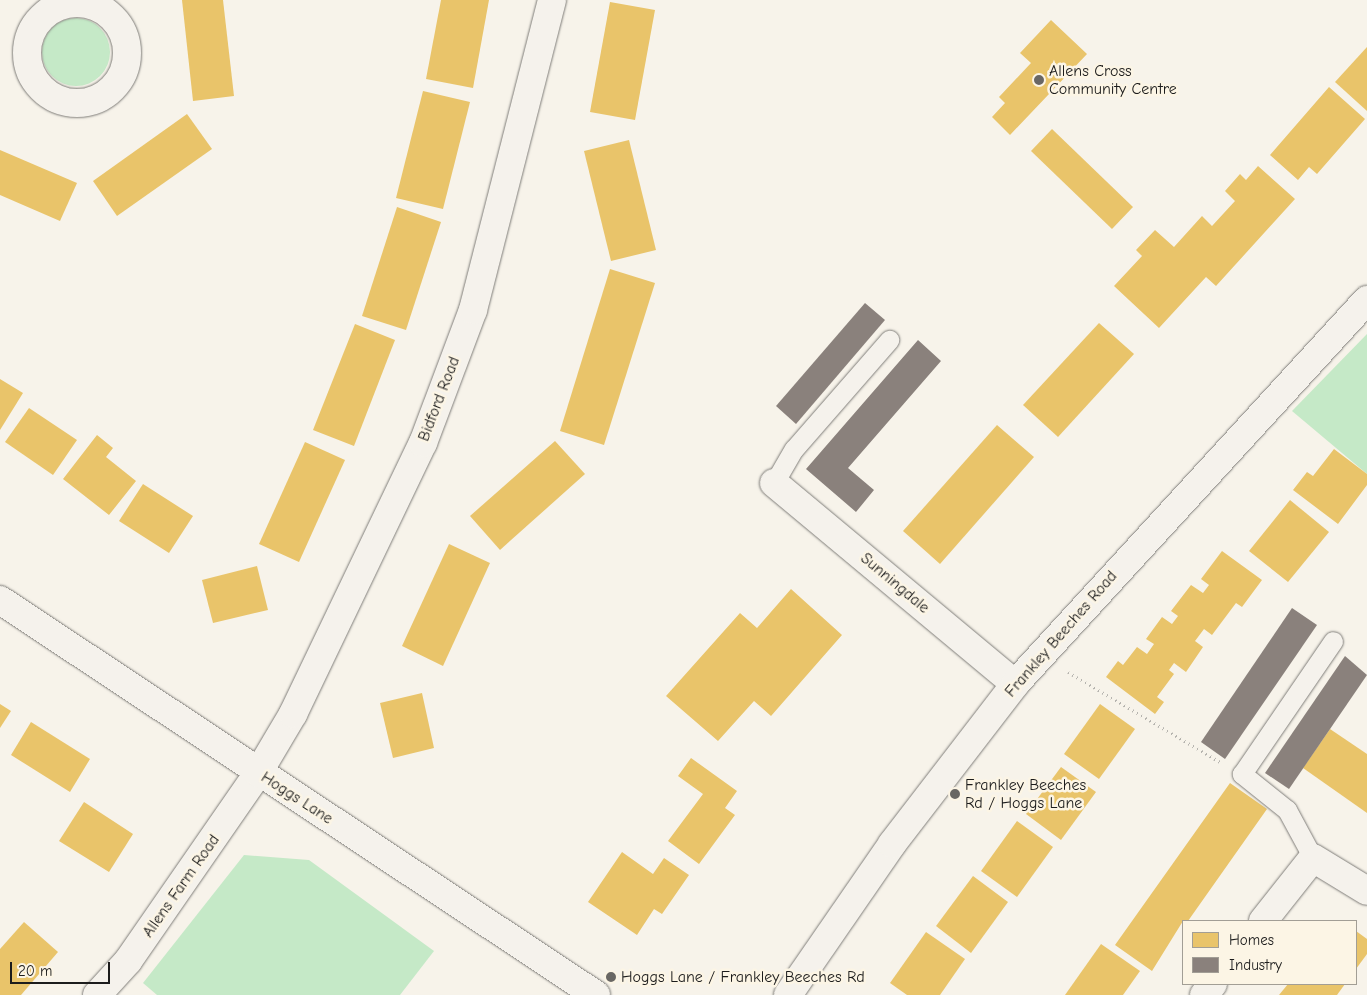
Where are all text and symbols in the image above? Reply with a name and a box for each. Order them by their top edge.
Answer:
place label: Allens Cross Community Centre [1049,61,1177,99]
marker: Allens Cross Community Centre [1033,74,1045,86]
street label: Bidford Road [414,354,464,444]
street label: Sunningdale [857,549,933,617]
street label: Frankley Beeches Road [1001,567,1121,701]
street label: Hoggs Lane [257,768,337,828]
place label: Frankley Beeches Rd / Hoggs Lane [965,775,1086,813]
marker: Frankley Beeches Rd / Hoggs Lane [949,788,961,800]
street label: Allens Farm Road [138,831,224,941]
legend [1182,920,1357,985]
text: Homes [1229,931,1274,949]
scale bar [12,952,112,984]
text: Industry [1229,956,1282,974]
text: 20 m [18,962,52,980]
place label: Hoggs Lane / Frankley Beeches Rd [621,967,865,987]
marker: Hoggs Lane / Frankley Beeches Rd [605,971,617,983]

